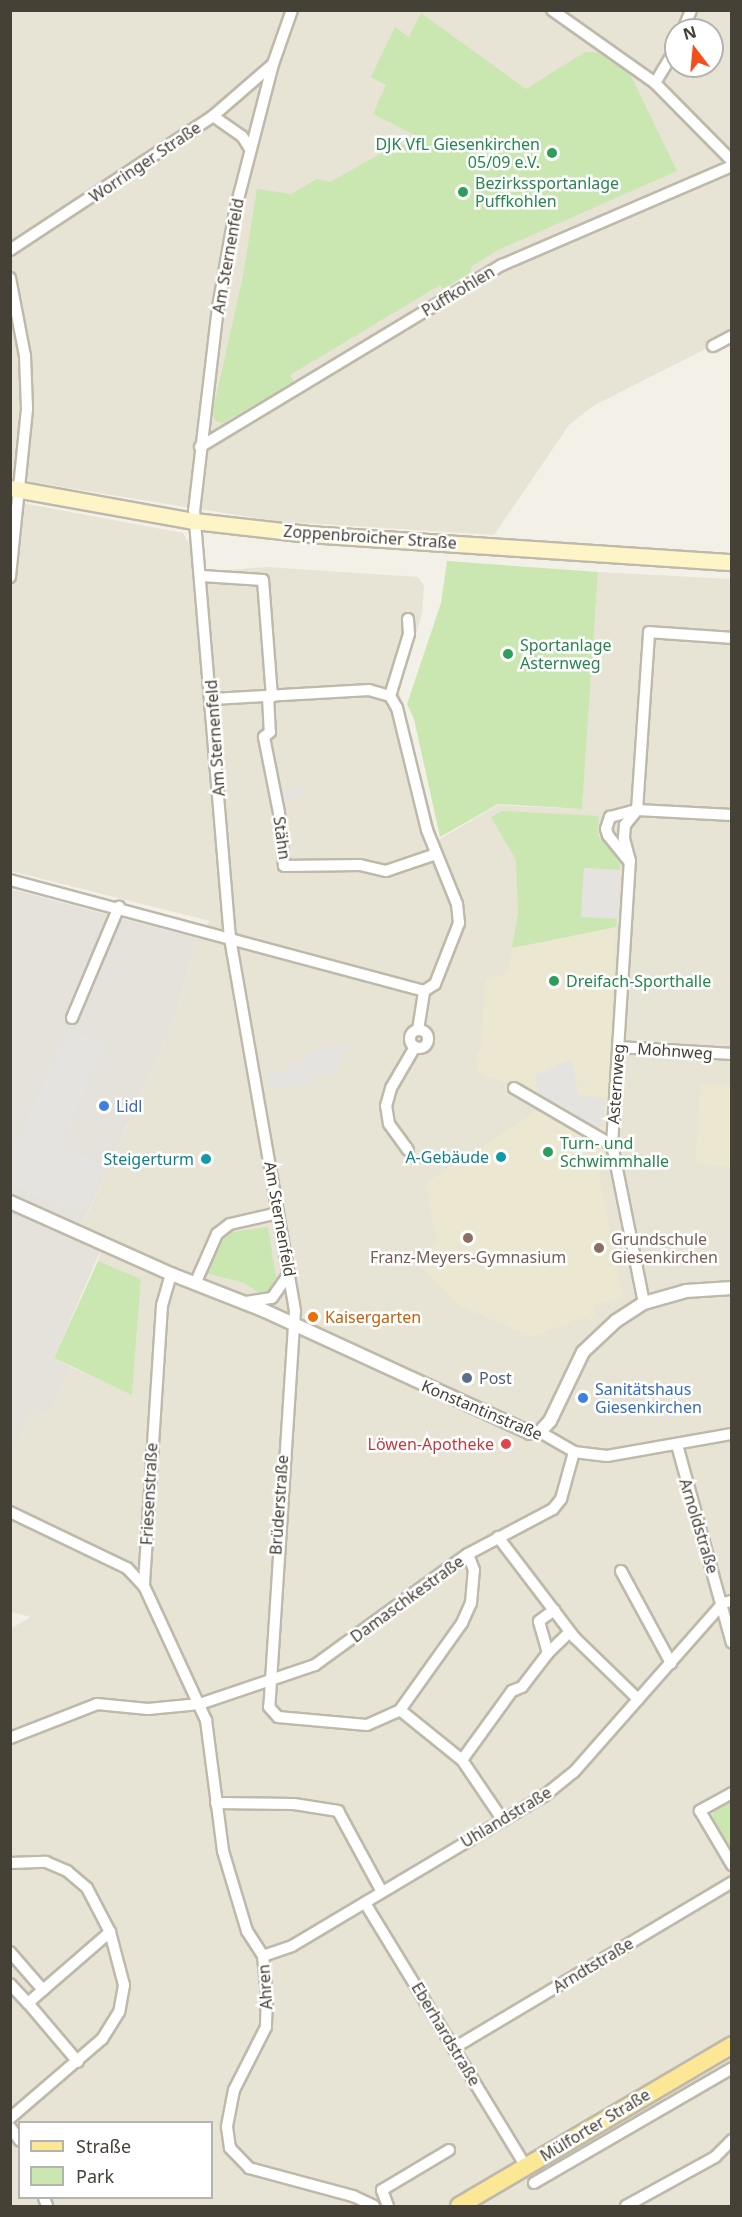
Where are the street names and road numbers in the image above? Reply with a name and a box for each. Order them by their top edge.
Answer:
street label: Worringer Straße [86,118,204,206]
street label: Am Sternenfeld [208,197,248,315]
street label: Puffkohlen [418,262,498,320]
street label: Zoppenbroicher Straße [283,521,457,553]
street label: Am Sternenfeld [201,679,229,797]
street label: Stähn [269,815,295,861]
street label: Mohnweg [637,1039,713,1063]
street label: Asternweg [604,1043,628,1125]
street label: Am Sternenfeld [260,1160,300,1278]
street label: Konstantinstraße [419,1376,545,1444]
street label: Friesenstraße [137,1442,161,1546]
street label: Brüderstraße [266,1454,292,1556]
street label: Arnoldstraße [675,1476,723,1576]
street label: Damaschkestraße [347,1551,467,1647]
street label: Uhlandstraße [457,1782,555,1852]
street label: Arndtstraße [549,1934,637,1996]
street label: Ahren [254,1964,276,2010]
street label: Eberhardstraße [408,1979,484,2089]
street label: Mülforter Straße [537,2085,653,2165]

